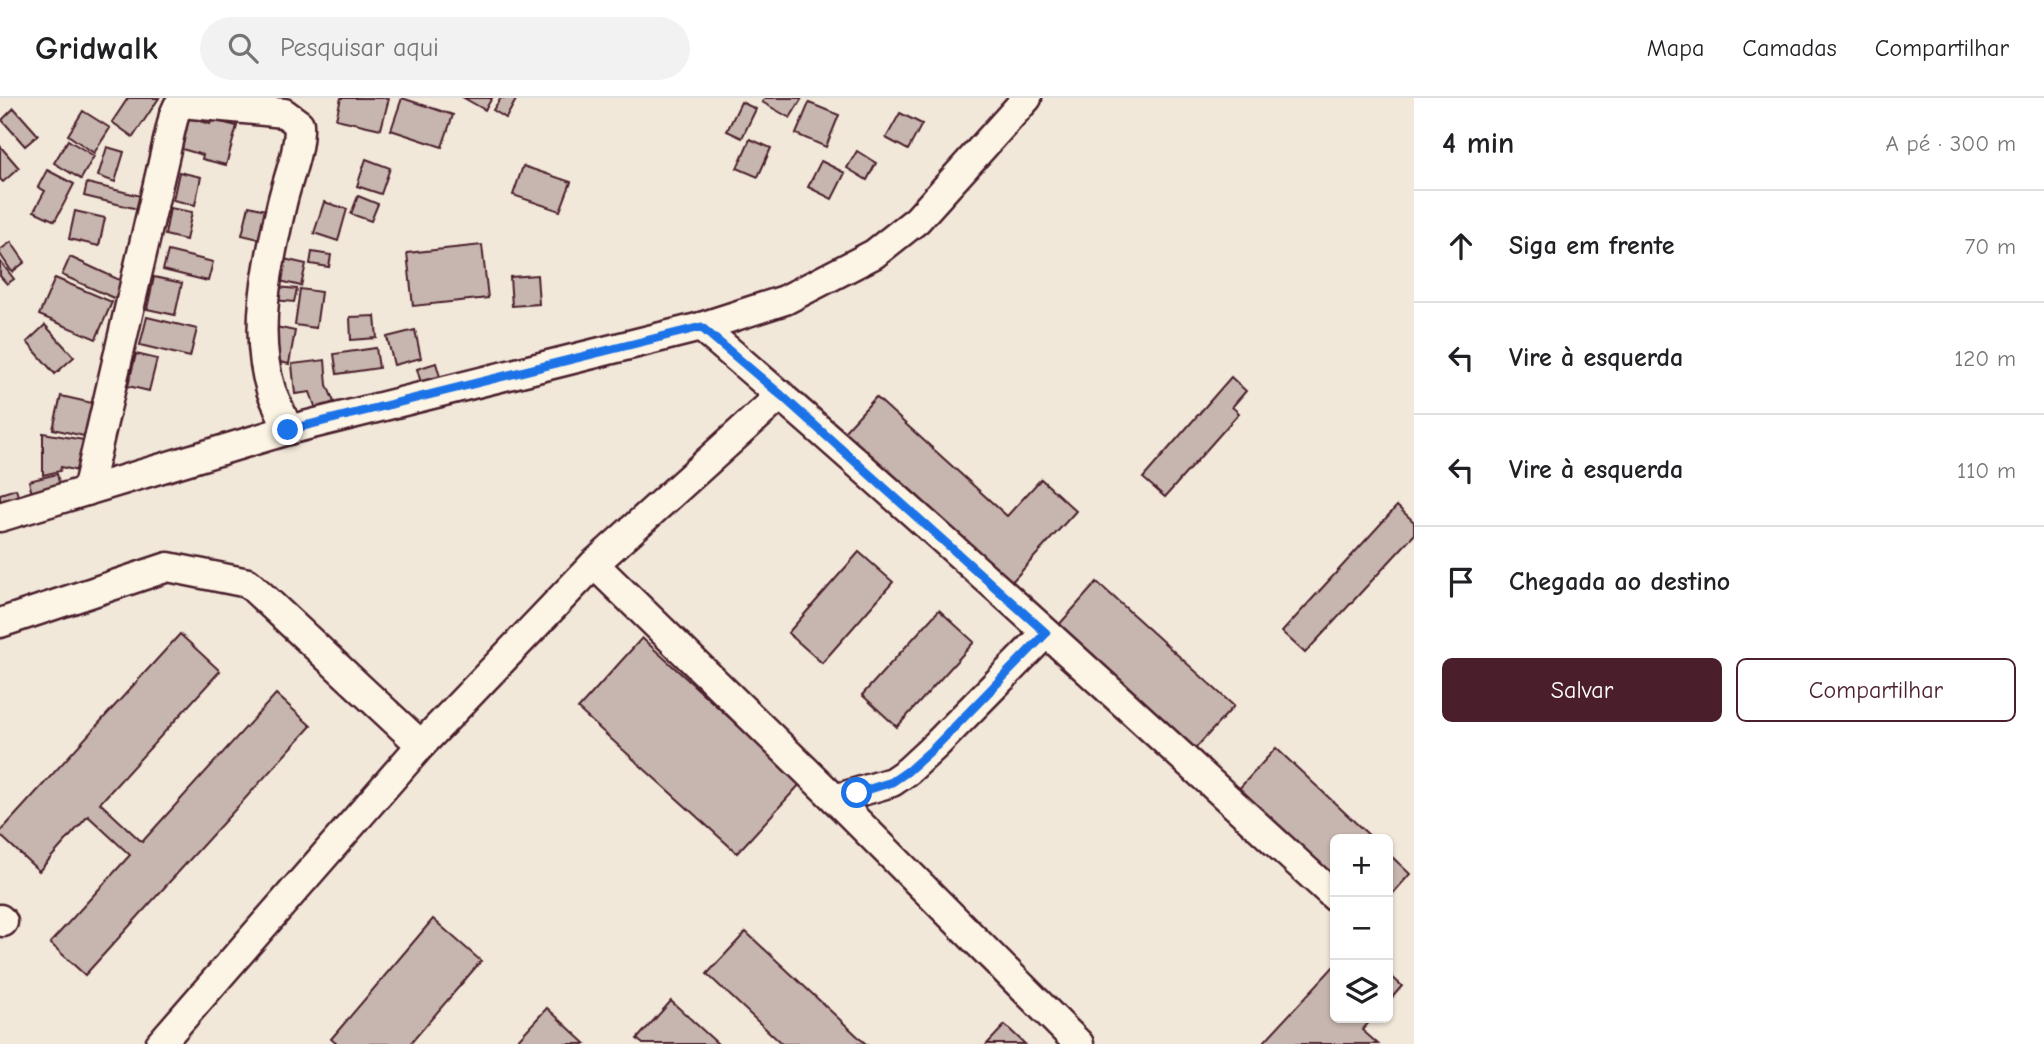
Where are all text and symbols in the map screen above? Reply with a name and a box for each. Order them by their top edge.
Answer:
search box [200,17,690,80]
text: Gridwalk [35,29,158,67]
icon: search [224,29,262,67]
text: Pesquisar aqui [280,33,439,63]
text: Mapa [1647,34,1704,62]
text: Camadas [1742,34,1837,62]
text: Compartilhar [1875,34,2009,62]
text: 4 min [1442,126,1514,161]
text: A pé · 300 m [1885,130,2016,157]
icon: ahead [1442,227,1480,265]
text: Siga em frente [1509,231,1675,261]
text: 70 m [1964,233,2016,260]
icon: left [1442,339,1480,377]
text: Vire à esquerda [1509,343,1683,373]
text: 120 m [1954,345,2016,372]
route end [272,414,303,445]
icon: left [1442,451,1480,489]
text: Vire à esquerda [1509,455,1683,485]
text: 110 m [1957,457,2016,484]
icon: arrive [1442,563,1480,601]
text: Chegada ao destino [1509,567,1730,597]
button: Salvar [1442,658,1722,722]
button: Compartilhar [1736,658,2016,722]
route start [841,777,872,808]
map controls [1330,834,1393,1023]
button: + [1330,834,1393,897]
button: − [1330,897,1393,960]
button: layers [1330,960,1393,1023]

